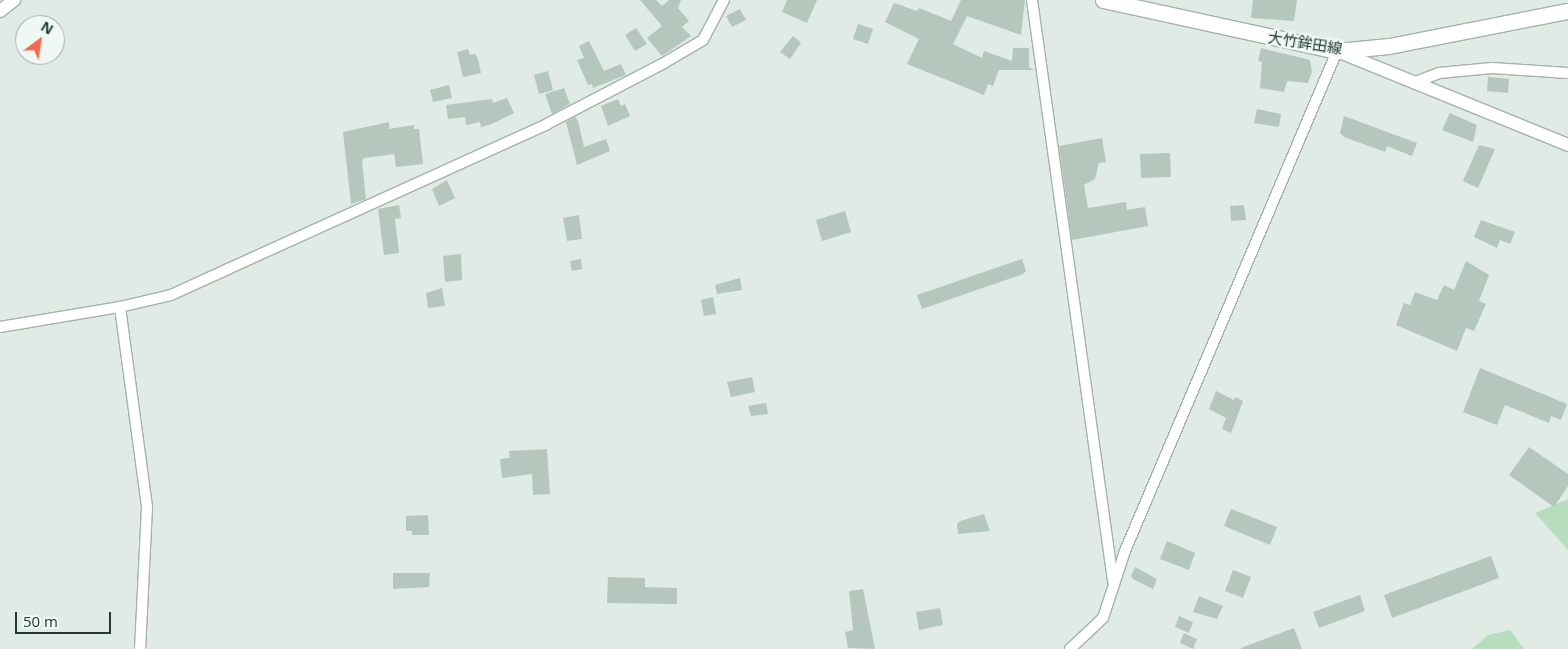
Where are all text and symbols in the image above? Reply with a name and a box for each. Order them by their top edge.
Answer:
north arrow [15,15,65,65]
text: N [38,16,57,39]
street label: 大竹鉾田線 [1267,28,1343,58]
scale bar [18,602,114,634]
text: 50 m [23,611,58,631]

